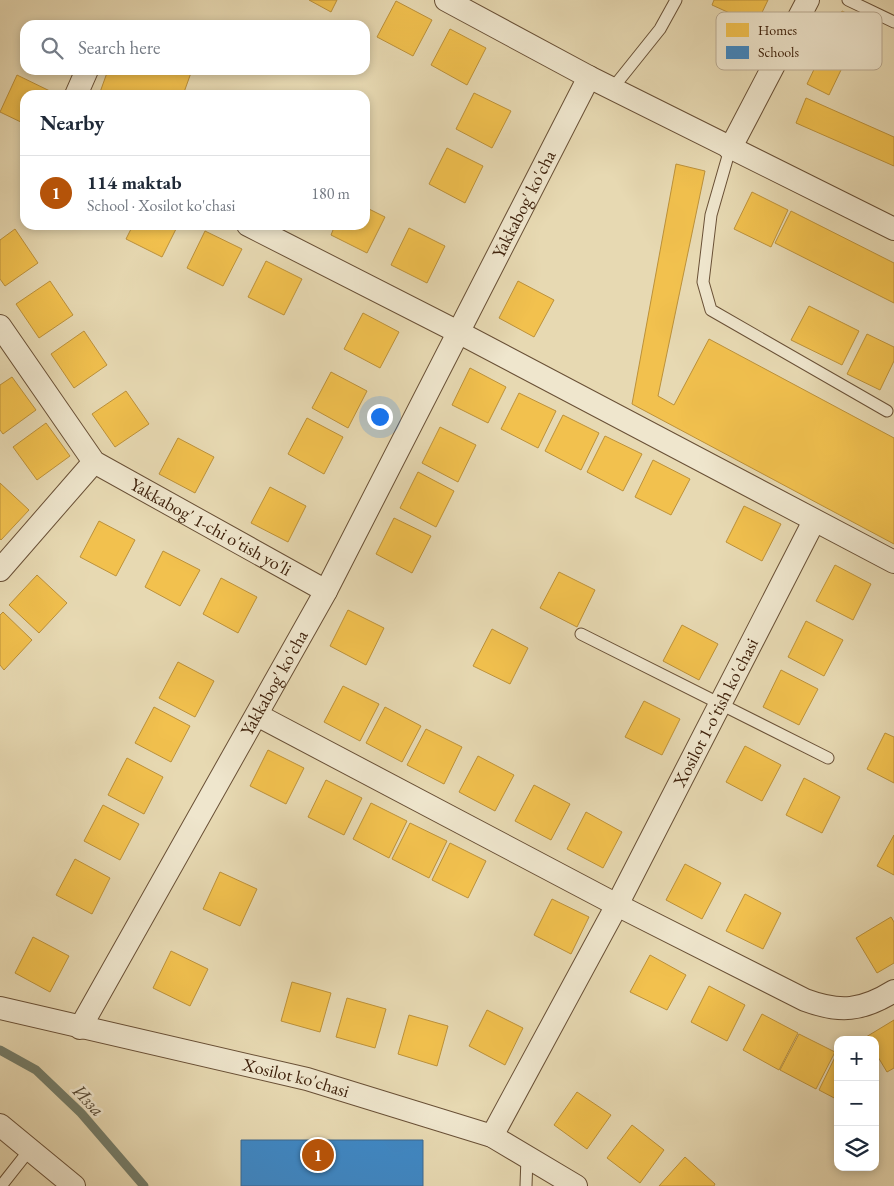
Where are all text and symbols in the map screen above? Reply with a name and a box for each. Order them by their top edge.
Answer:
legend [716,12,882,70]
search box [20,20,370,75]
text: Homes [758,21,798,39]
icon: search [38,34,66,62]
text: Search here [78,35,160,60]
text: Schools [758,43,799,61]
text: Nearby [40,109,104,136]
street label: Yakkabog' ko'cha [486,145,561,262]
text: 114 maktab [87,170,181,195]
text: 1 [52,183,60,204]
text: 180 m [311,183,350,204]
text: School · Xosilot ko'chasi [87,195,235,216]
your location [367,404,393,430]
street label: Yakkabog' 1-chi o'tish yo'li [126,472,296,581]
street label: Yakkabog' ko'cha [235,625,313,740]
street label: Xosilot 1-o'tish ko'chasi [667,633,763,792]
map controls [834,1036,879,1171]
button: + [834,1036,879,1081]
street label: Xosilot ko'chasi [239,1052,353,1103]
water label: Изза [67,1078,110,1122]
button: − [834,1081,879,1126]
button: layers [834,1126,879,1171]
pin: 1 [302,1136,334,1174]

